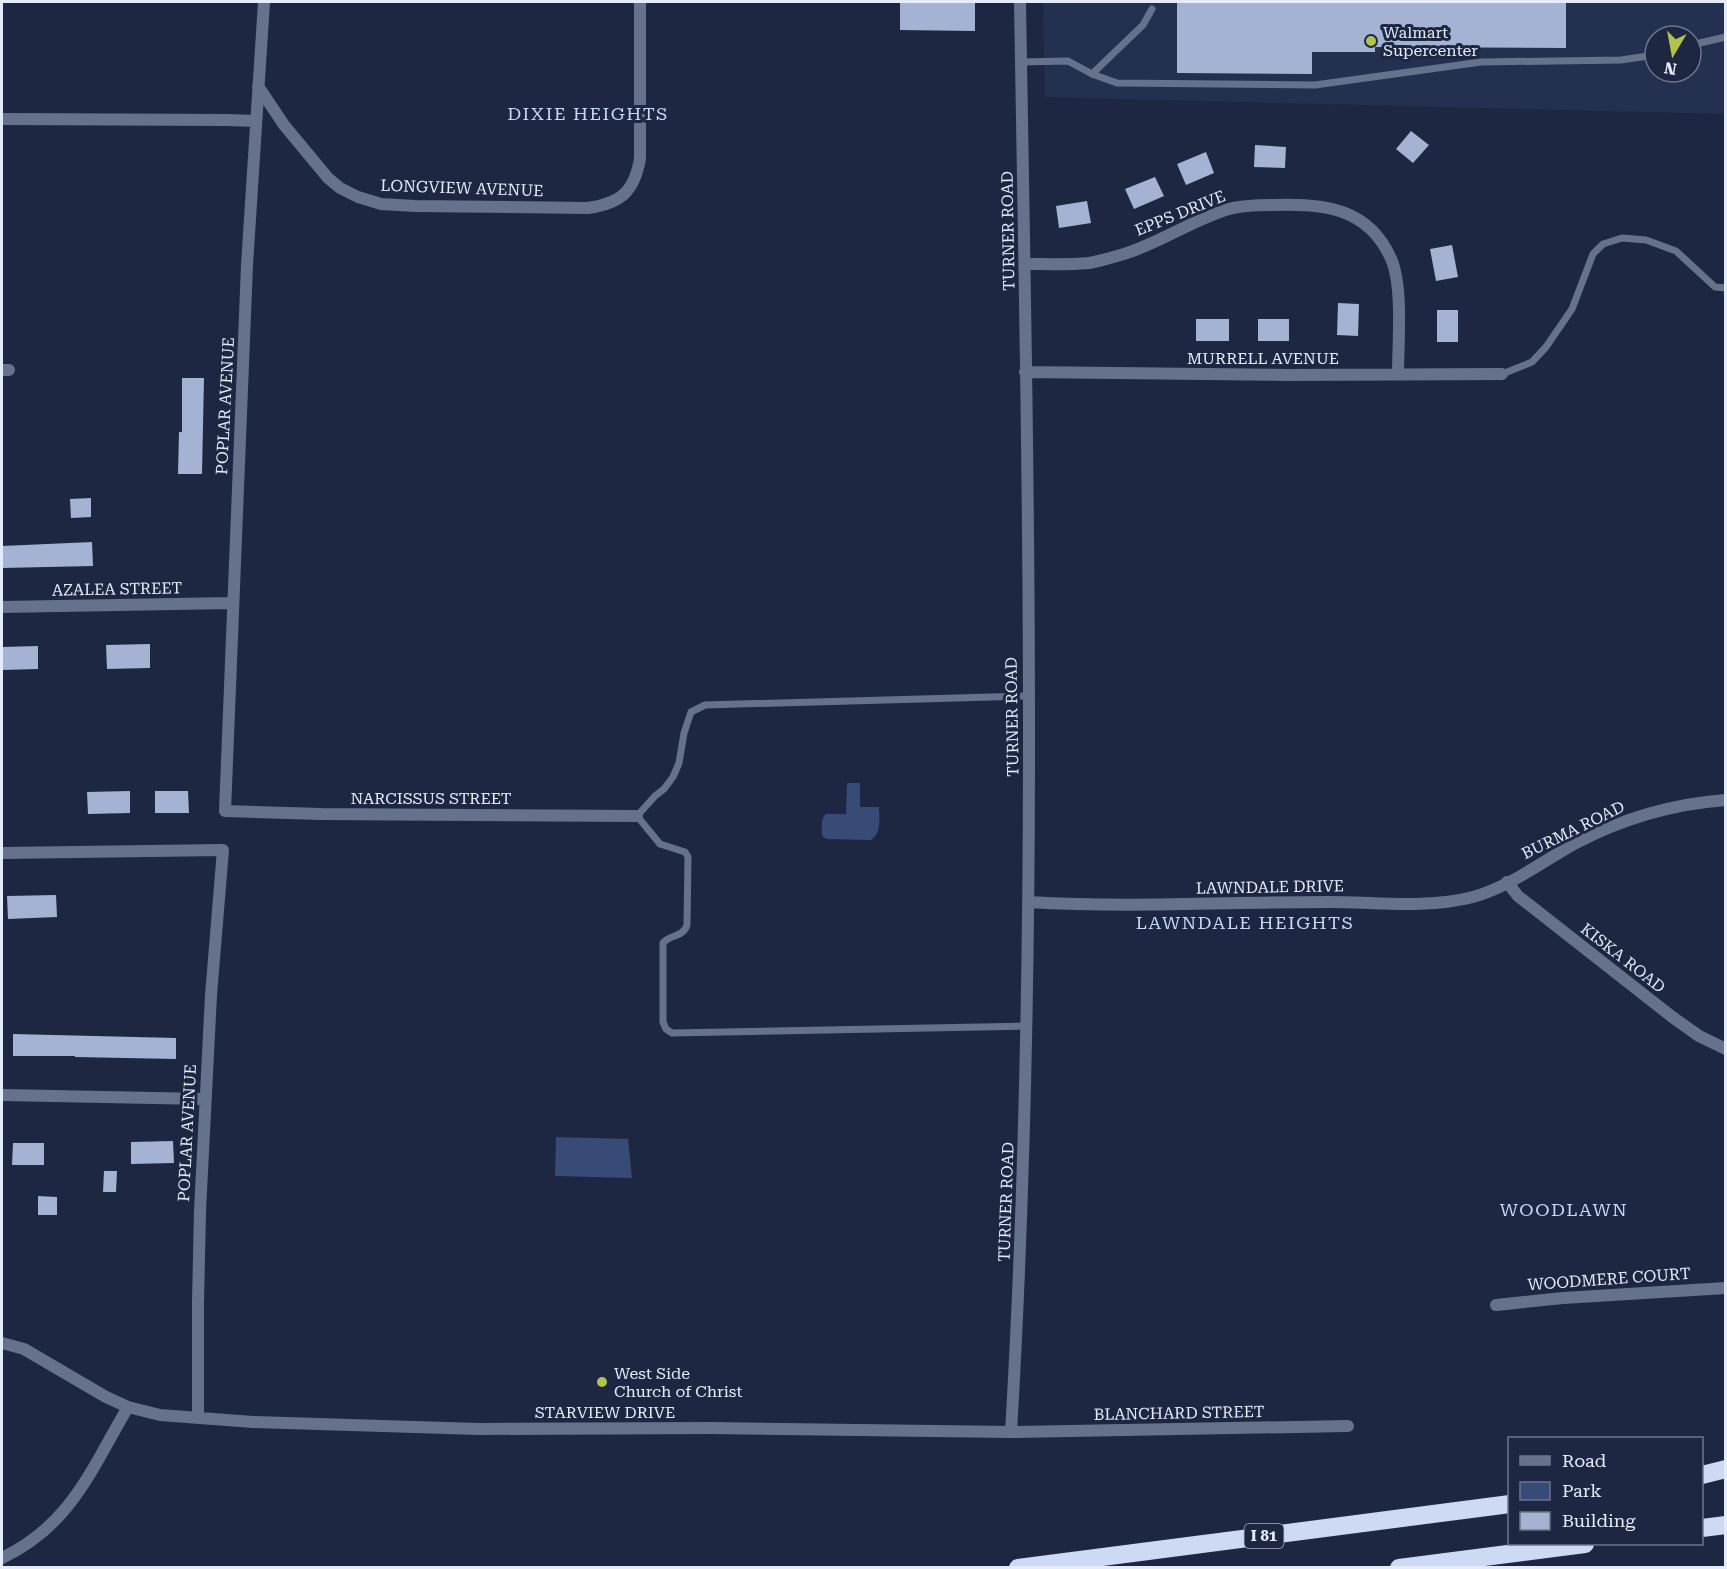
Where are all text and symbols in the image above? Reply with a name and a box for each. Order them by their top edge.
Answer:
place label: Walmart Supercenter [1383,23,1478,60]
north arrow [1643,24,1703,84]
marker: Walmart Supercenter [1364,34,1378,48]
text: N [1663,58,1678,79]
district label: DIXIE HEIGHTS [507,103,669,124]
street label: TURNER ROAD [997,171,1019,291]
street label: LONGVIEW AVENUE [380,176,544,200]
street label: EPPS DRIVE [1132,186,1228,240]
street label: POPLAR AVENUE [212,337,238,475]
street label: MURRELL AVENUE [1187,349,1339,368]
street label: AZALEA STREET [52,578,183,600]
street label: TURNER ROAD [1001,657,1023,777]
street label: NARCISSUS STREET [350,789,512,808]
street label: BURMA ROAD [1518,797,1628,863]
street label: LAWNDALE DRIVE [1196,876,1344,898]
district label: LAWNDALE HEIGHTS [1136,912,1354,933]
street label: KISKA ROAD [1577,919,1669,997]
street label: POPLAR AVENUE [174,1064,200,1202]
street label: TURNER ROAD [994,1142,1018,1262]
district label: WOODLAWN [1500,1199,1628,1220]
street label: WOODMERE COURT [1527,1264,1691,1294]
place label: West Side Church of Christ [614,1364,742,1401]
marker: West Side Church of Christ [595,1375,609,1389]
street label: BLANCHARD STREET [1093,1402,1265,1424]
street label: STARVIEW DRIVE [535,1403,675,1422]
legend [1508,1437,1703,1545]
text: Road [1562,1450,1607,1471]
text: Park [1562,1480,1602,1501]
text: Building [1562,1510,1636,1531]
road number: I 81 [1244,1524,1284,1548]

